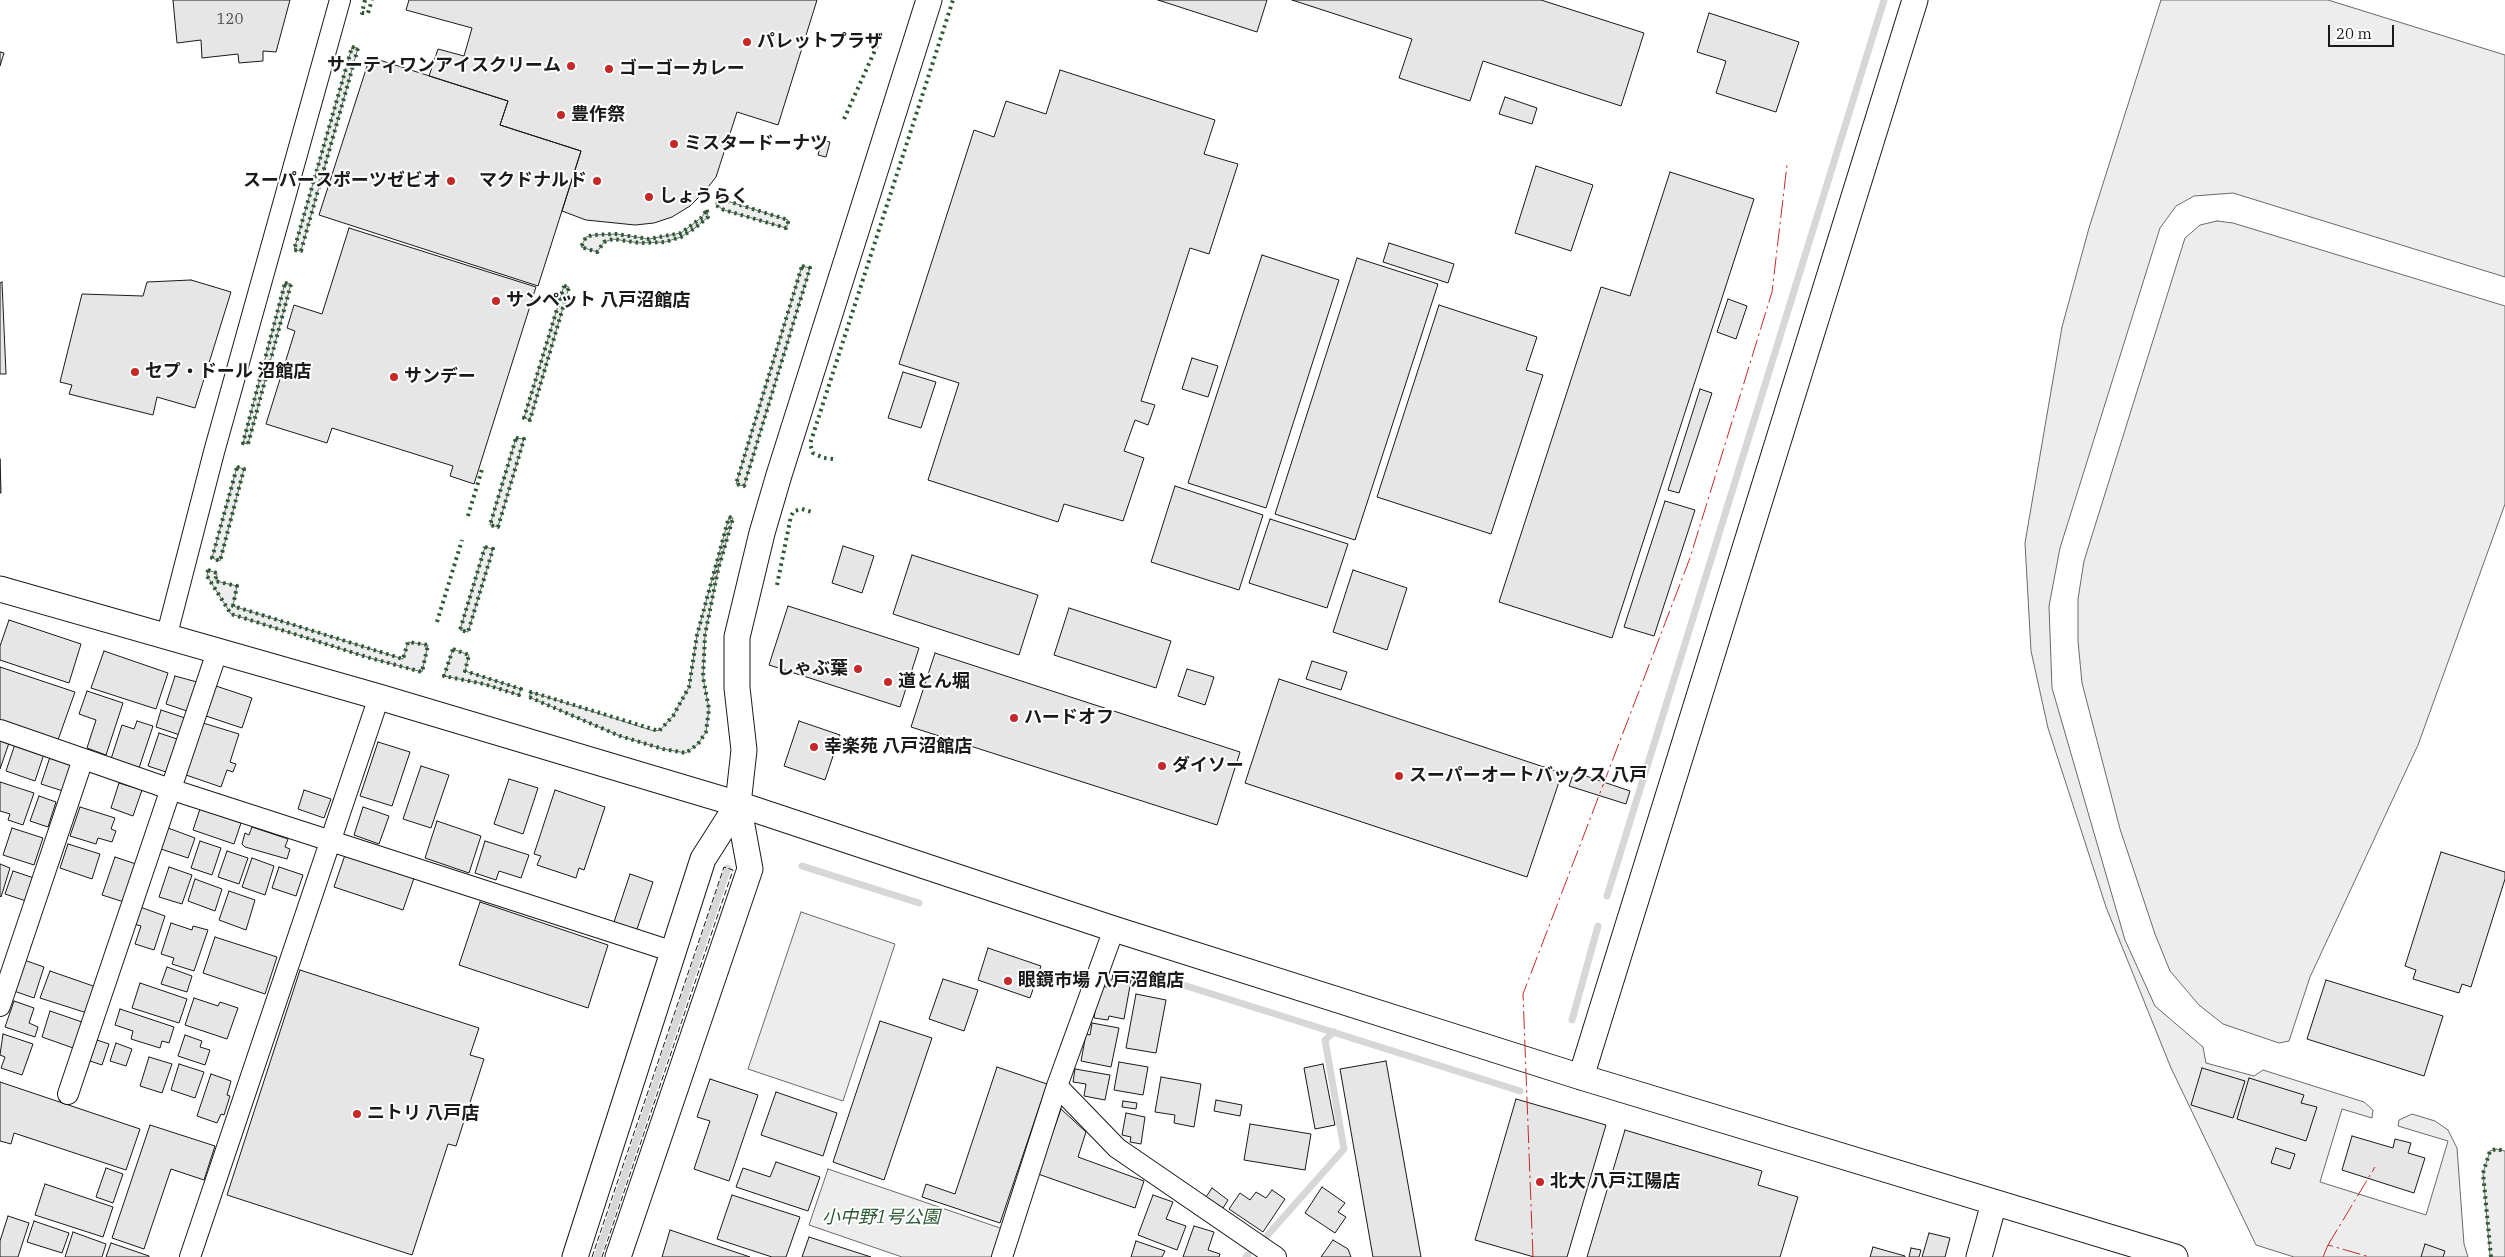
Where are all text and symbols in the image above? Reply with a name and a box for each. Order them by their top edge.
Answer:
house number: 120 [217,11,243,29]
scale bar [2330,15,2396,47]
text: 20 m [2336,24,2372,43]
place label: パレットプラザ [757,31,883,53]
marker: パレットプラザ [741,36,753,48]
place label: サーティワンアイスクリーム [327,55,561,77]
place label: ゴーゴーカレー [619,58,745,80]
marker: サーティワンアイスクリーム [565,60,577,72]
marker: ゴーゴーカレー [603,63,615,75]
place label: 豊作祭 [571,104,625,126]
marker: 豊作祭 [555,109,567,121]
place label: ミスタードーナツ [684,133,828,155]
marker: ミスタードーナツ [668,138,680,150]
place label: スーパースポーツゼビオ [243,170,441,192]
place label: マクドナルド [479,170,587,192]
marker: スーパースポーツゼビオ [445,175,457,187]
marker: マクドナルド [591,175,603,187]
place label: しょうらく [659,186,749,208]
marker: しょうらく [643,191,655,203]
place label: サンペット 八戸沼館店 [506,290,690,312]
marker: サンペット 八戸沼館店 [490,295,502,307]
place label: セプ・ドール 沼館店 [145,361,311,383]
marker: セプ・ドール 沼館店 [129,366,141,378]
place label: サンデー [404,366,476,388]
marker: サンデー [388,371,400,383]
place label: しゃぶ葉 [776,658,848,680]
marker: しゃぶ葉 [852,663,864,675]
place label: 道とん堀 [898,671,970,693]
marker: 道とん堀 [882,676,894,688]
place label: ハードオフ [1024,707,1114,729]
marker: ハードオフ [1008,712,1020,724]
place label: 幸楽苑 八戸沼館店 [824,736,972,758]
marker: 幸楽苑 八戸沼館店 [808,741,820,753]
place label: ダイソー [1172,755,1244,777]
marker: ダイソー [1156,760,1168,772]
place label: スーパーオートバックス 八戸 [1409,765,1647,787]
marker: スーパーオートバックス 八戸 [1393,770,1405,782]
place label: 眼鏡市場 八戸沼館店 [1018,970,1184,992]
marker: 眼鏡市場 八戸沼館店 [1002,975,1014,987]
place label: ニトリ 八戸店 [367,1103,479,1125]
marker: ニトリ 八戸店 [351,1108,363,1120]
place label: 北大 八戸江陽店 [1550,1171,1680,1193]
marker: 北大 八戸江陽店 [1534,1176,1546,1188]
park label: 小中野1号公園 [822,1207,940,1229]

